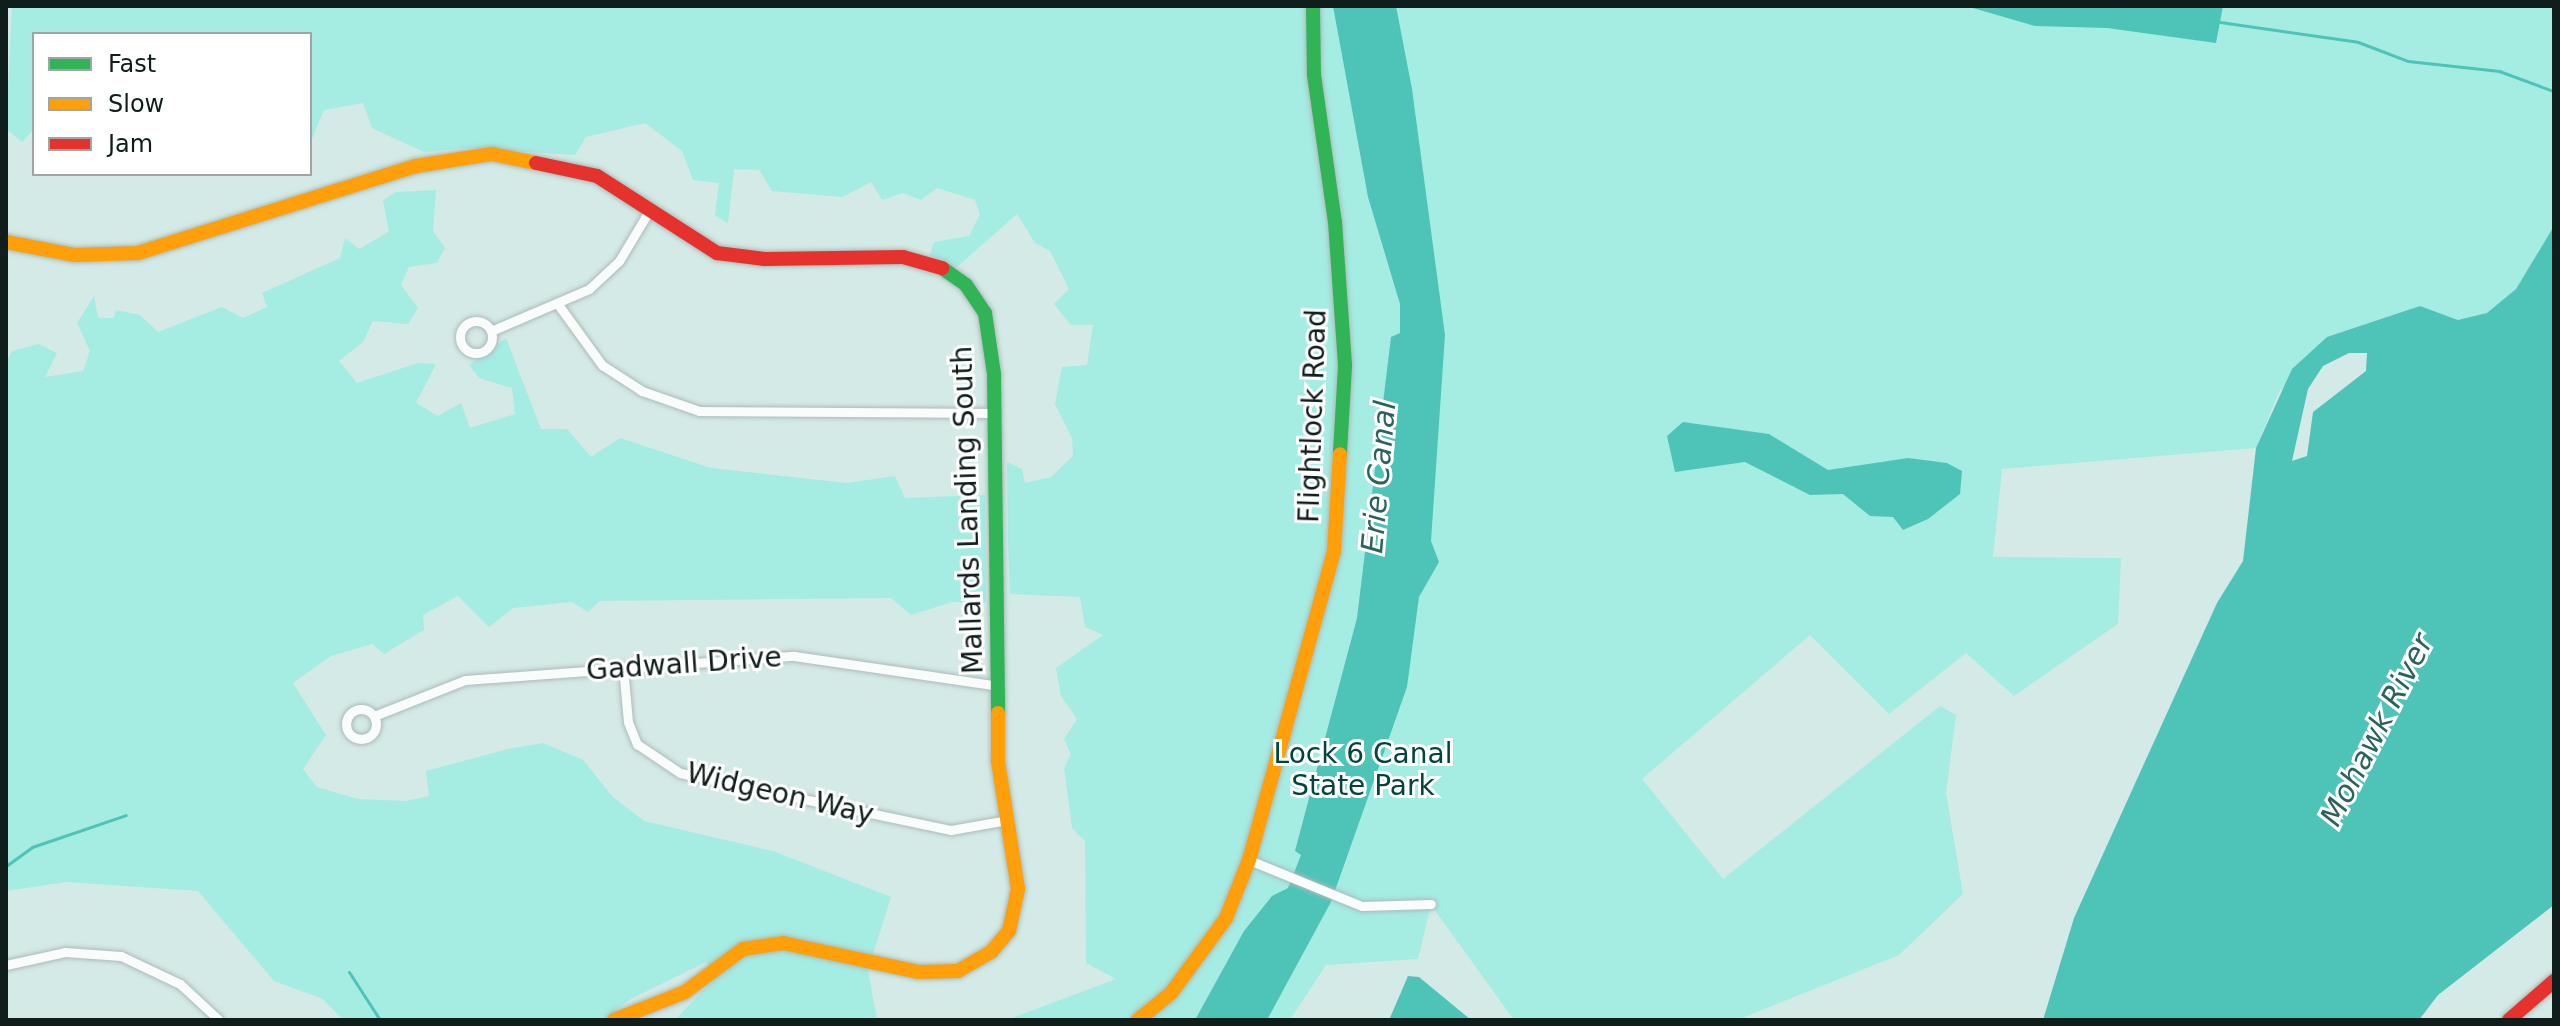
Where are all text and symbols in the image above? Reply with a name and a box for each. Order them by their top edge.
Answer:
legend [32,32,312,176]
text: Fast [108,50,156,78]
text: Slow [108,90,164,118]
text: Jam [108,130,153,158]
street label: Flightlock Road [1292,309,1334,523]
street label: Mallards Landing South [945,345,991,675]
water label: Erie Canal [1354,399,1404,555]
water label: Mohawk River [2313,628,2441,832]
street label: Gadwall Drive [585,640,783,688]
park label: Lock 6 Canal State Park [1274,737,1452,803]
street label: Widgeon Way [683,756,877,832]

